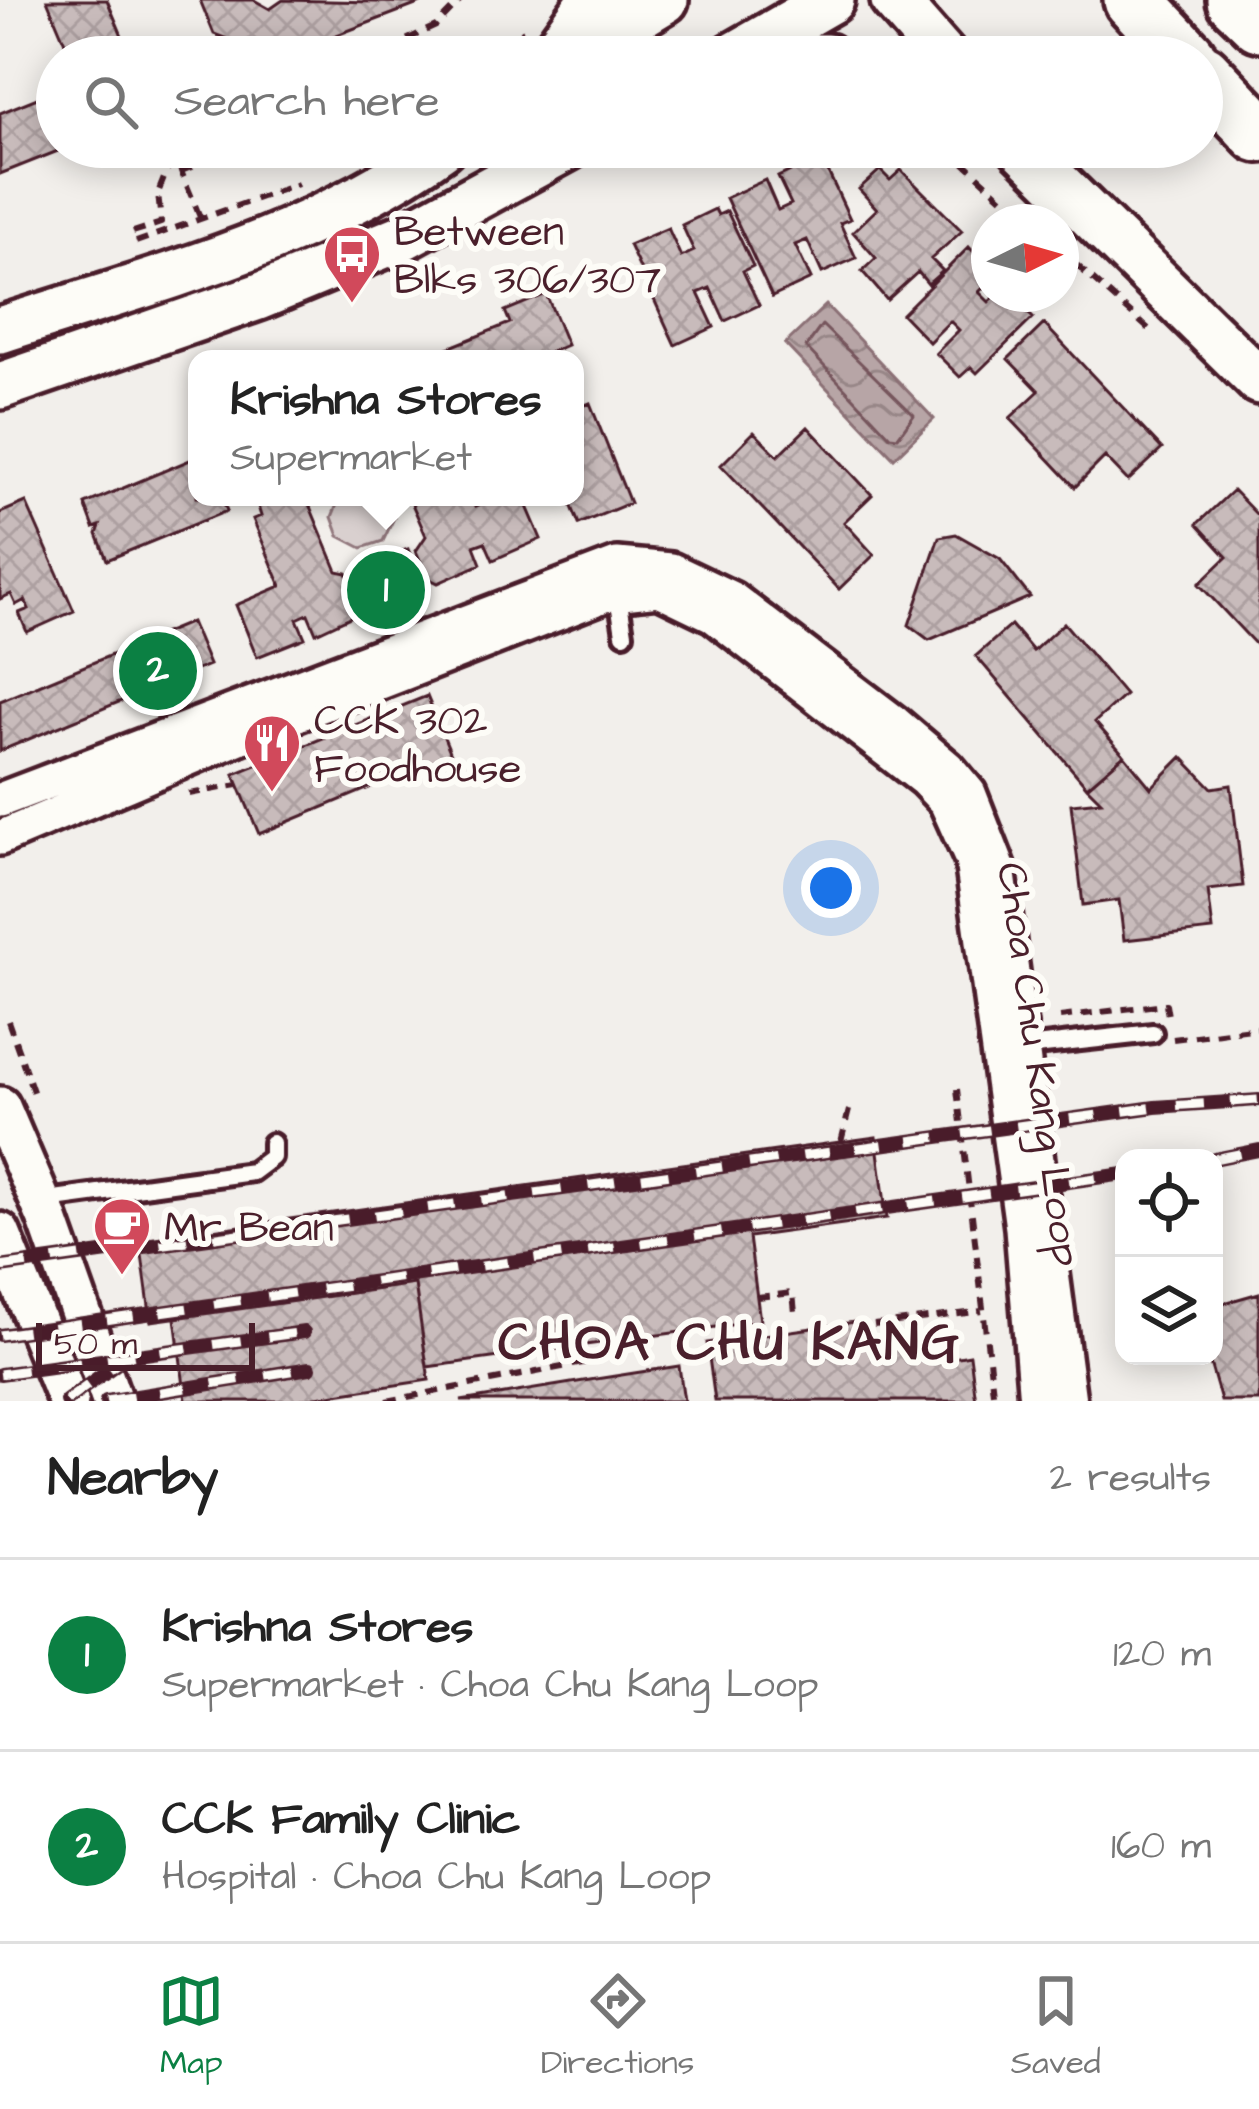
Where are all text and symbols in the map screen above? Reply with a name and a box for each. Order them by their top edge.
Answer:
search box [36,36,1223,168]
icon: search [78,69,144,135]
text: Search here [174,71,440,133]
place label: Between Blks 306/307 [394,204,661,310]
north arrow [971,204,1079,312]
bus stop icon: Between Blks 306/307 [321,223,383,305]
popup [188,350,584,506]
text: Krishna Stores [230,370,542,432]
text: Supermarket [230,432,472,486]
pin: 1 [347,545,425,635]
pin: 2 [119,626,197,716]
place label: CCK 302 Foodhouse [314,693,521,799]
restaurant icon: CCK 302 Foodhouse [241,712,303,794]
your location [801,858,861,918]
street label: Choa Chu Kang Loop [981,859,1095,1270]
map controls [1115,1149,1223,1365]
button: locate [1115,1149,1223,1257]
cafe icon: Mr Bean [91,1195,153,1277]
place label: Mr Bean [164,1200,334,1258]
button: layers [1115,1257,1223,1365]
district label: CHOA CHU KANG [498,1306,962,1381]
scale bar [36,1317,255,1370]
text: 50 m [54,1321,137,1367]
text: Nearby [48,1444,218,1515]
text: 2 results [1050,1452,1211,1506]
text: Krishna Stores [162,1597,473,1659]
text: 1 [85,1628,90,1682]
text: 120 m [1113,1628,1211,1682]
text: Supermarket · Choa Chu Kang Loop [162,1659,818,1713]
text: CCK Family Clinic [162,1789,520,1851]
text: 2 [76,1820,98,1874]
text: 160 m [1111,1820,1211,1874]
text: Hospital · Choa Chu Kang Loop [162,1851,711,1905]
tab: Map [158,1968,224,2086]
tab: Directions [541,1968,694,2086]
tab: Saved [1011,1968,1101,2086]

